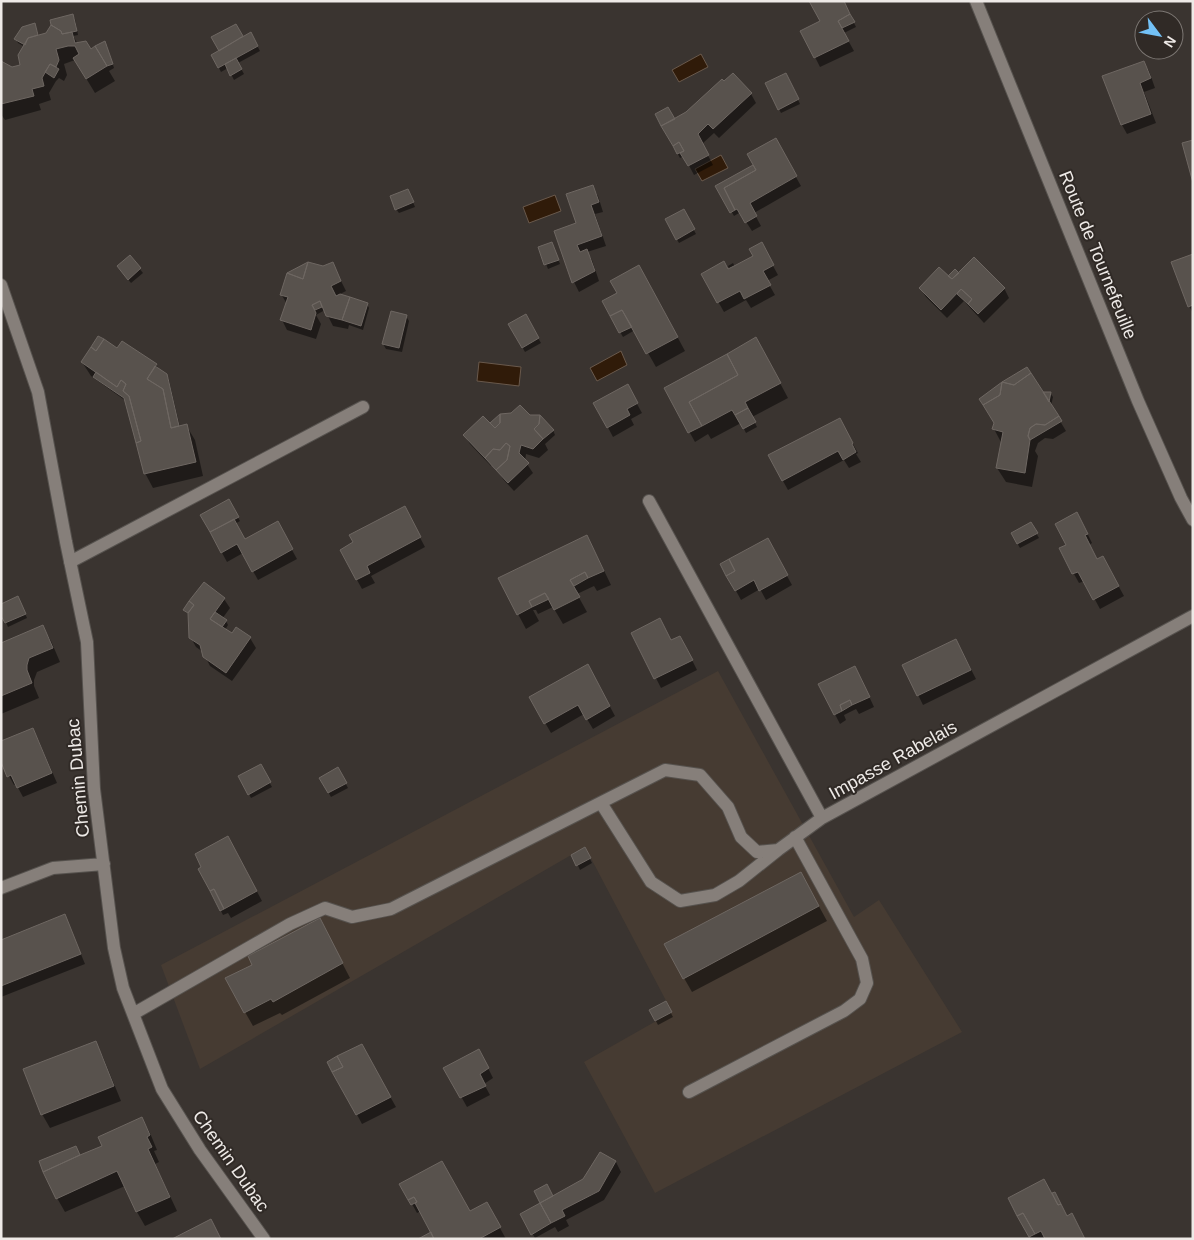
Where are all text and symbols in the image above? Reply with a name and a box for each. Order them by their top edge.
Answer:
north arrow [1134,10,1184,60]
text: N [1161,33,1179,50]
street label: Route de Tournefeuille [1055,168,1141,342]
street label: Impasse Rabelais [826,717,960,803]
street label: Chemin Dubac [63,718,93,838]
street label: Chemin Dubac [189,1106,273,1216]

